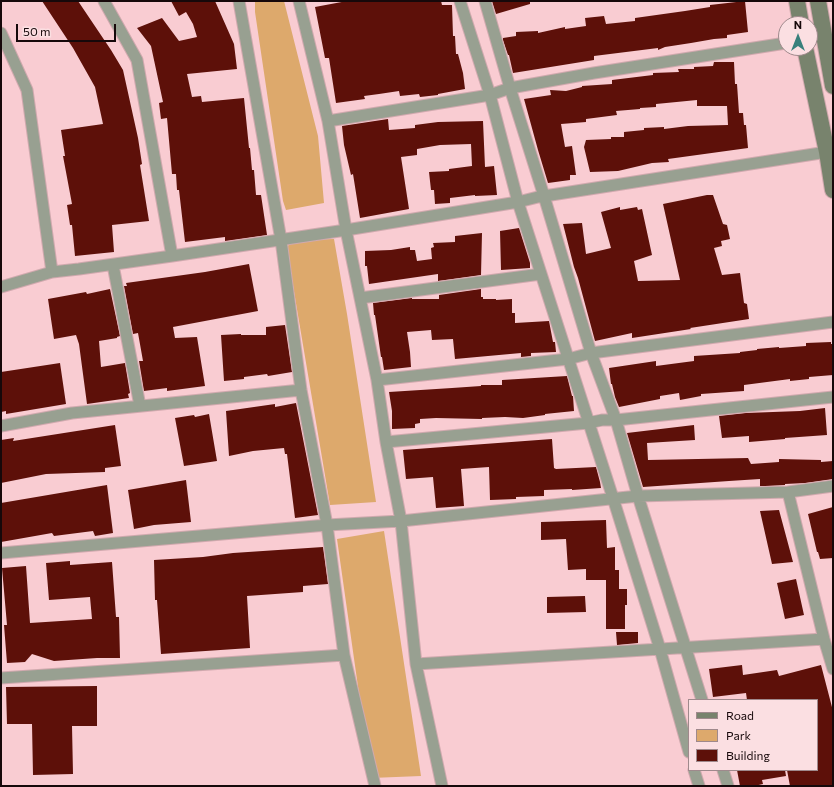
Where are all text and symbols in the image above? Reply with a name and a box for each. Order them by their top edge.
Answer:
scale bar [18,16,118,42]
north arrow [778,16,818,56]
text: N [794,18,802,31]
text: 50 m [23,24,51,38]
legend [688,699,818,771]
text: Road [726,708,754,722]
text: Park [726,728,751,742]
text: Building [726,748,770,762]

